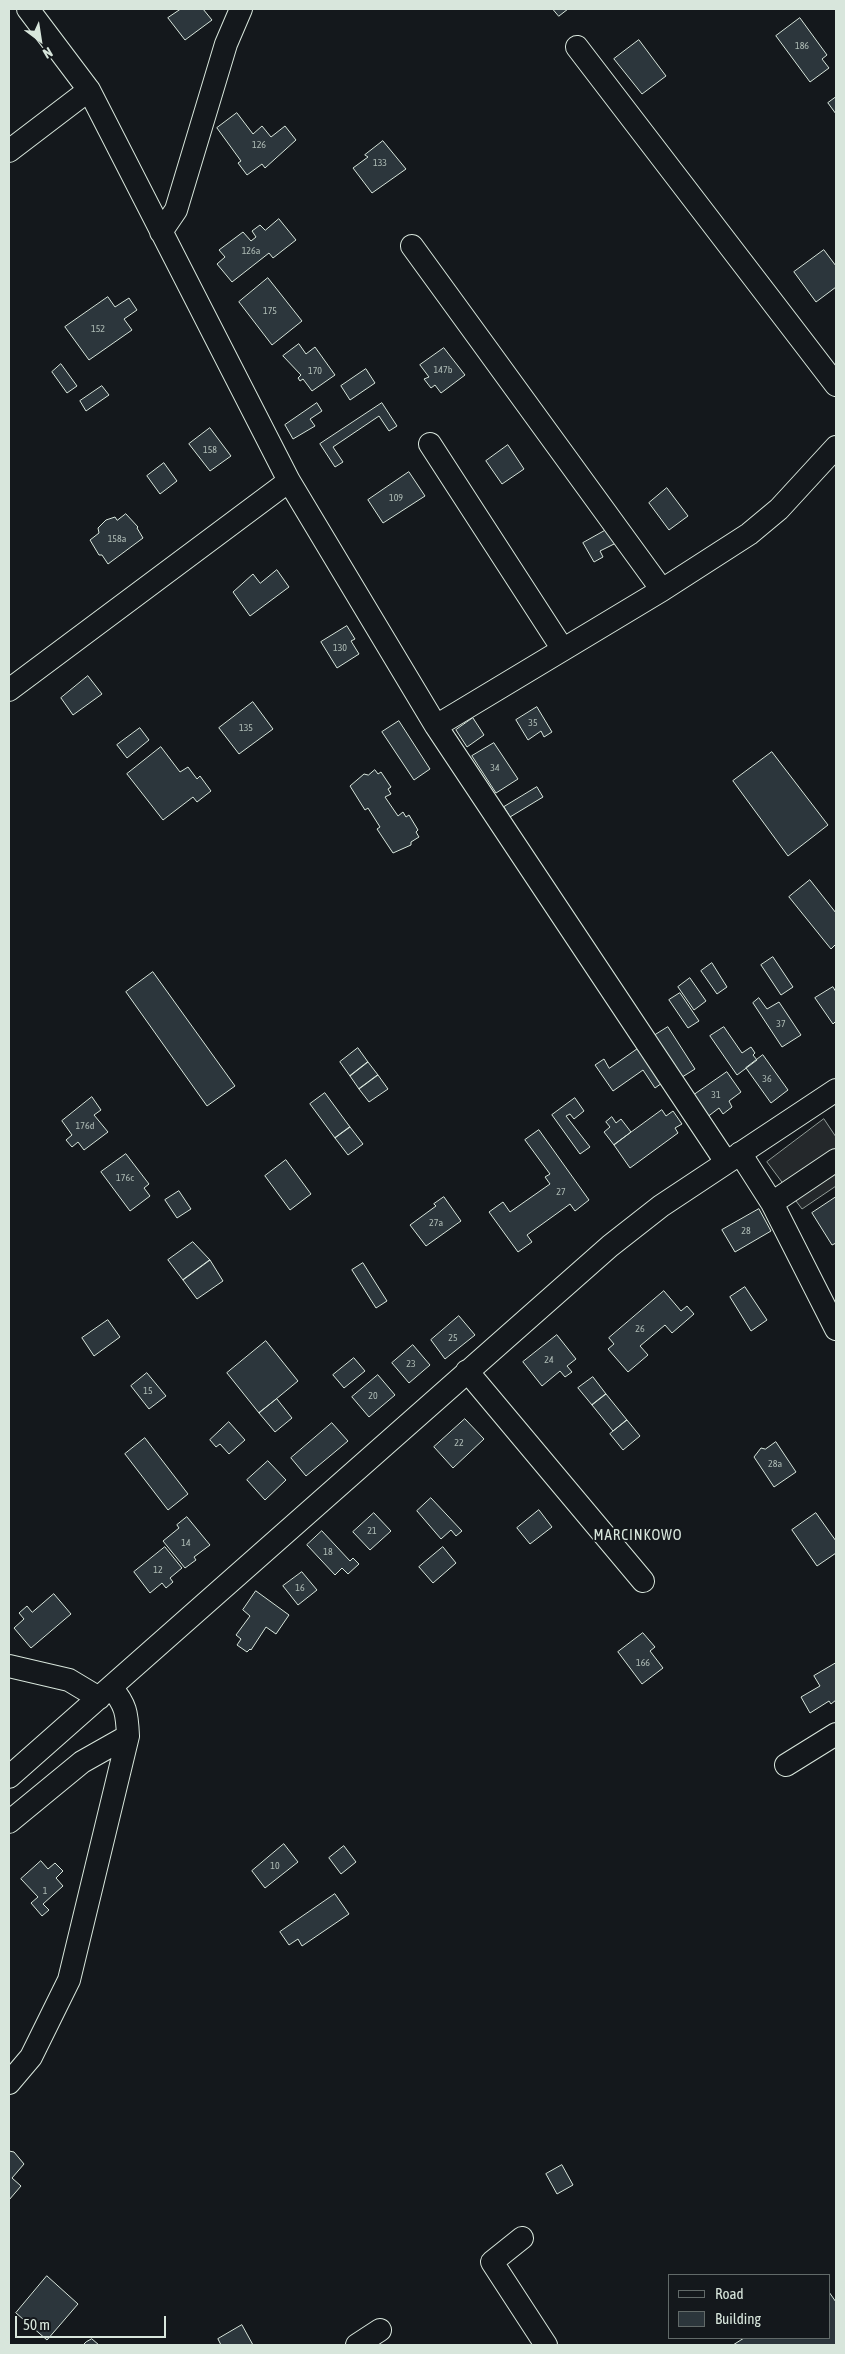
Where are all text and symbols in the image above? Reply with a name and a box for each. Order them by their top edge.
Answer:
north arrow [15,15,65,65]
house number: 186 [795,40,809,52]
text: N [40,44,55,62]
house number: 126 [252,139,266,151]
house number: 133 [373,157,387,169]
house number: 126a [242,245,260,257]
house number: 175 [263,305,277,317]
house number: 152 [91,323,105,335]
house number: 147b [434,364,452,376]
house number: 170 [308,365,322,377]
house number: 158 [203,444,217,456]
house number: 109 [389,492,403,504]
house number: 158a [108,533,126,545]
house number: 130 [333,642,347,654]
house number: 35 [528,717,538,729]
house number: 135 [239,722,253,734]
house number: 34 [490,762,500,774]
house number: 37 [776,1018,786,1030]
house number: 36 [762,1073,772,1085]
house number: 31 [711,1089,721,1101]
house number: 176d [76,1120,94,1132]
house number: 176c [116,1172,134,1184]
house number: 27 [556,1186,566,1198]
house number: 27a [429,1217,443,1229]
house number: 28 [741,1225,751,1237]
house number: 26 [635,1323,645,1335]
house number: 25 [448,1332,458,1344]
house number: 24 [544,1354,554,1366]
house number: 23 [406,1358,416,1370]
house number: 15 [143,1385,153,1397]
house number: 20 [368,1390,378,1402]
house number: 22 [454,1437,464,1449]
house number: 28a [768,1458,782,1470]
house number: 21 [367,1525,377,1537]
district label: MARCINKOWO [592,1526,684,1544]
house number: 14 [181,1537,191,1549]
house number: 18 [323,1546,333,1558]
house number: 12 [153,1564,163,1576]
house number: 16 [295,1582,305,1594]
house number: 166 [636,1657,650,1669]
house number: 10 [270,1860,280,1872]
house number: 1 [43,1885,47,1897]
legend [668,2274,830,2339]
text: Road [715,2285,744,2302]
scale bar [18,2306,169,2338]
text: Building [715,2310,761,2327]
text: 50 m [23,2316,50,2333]

